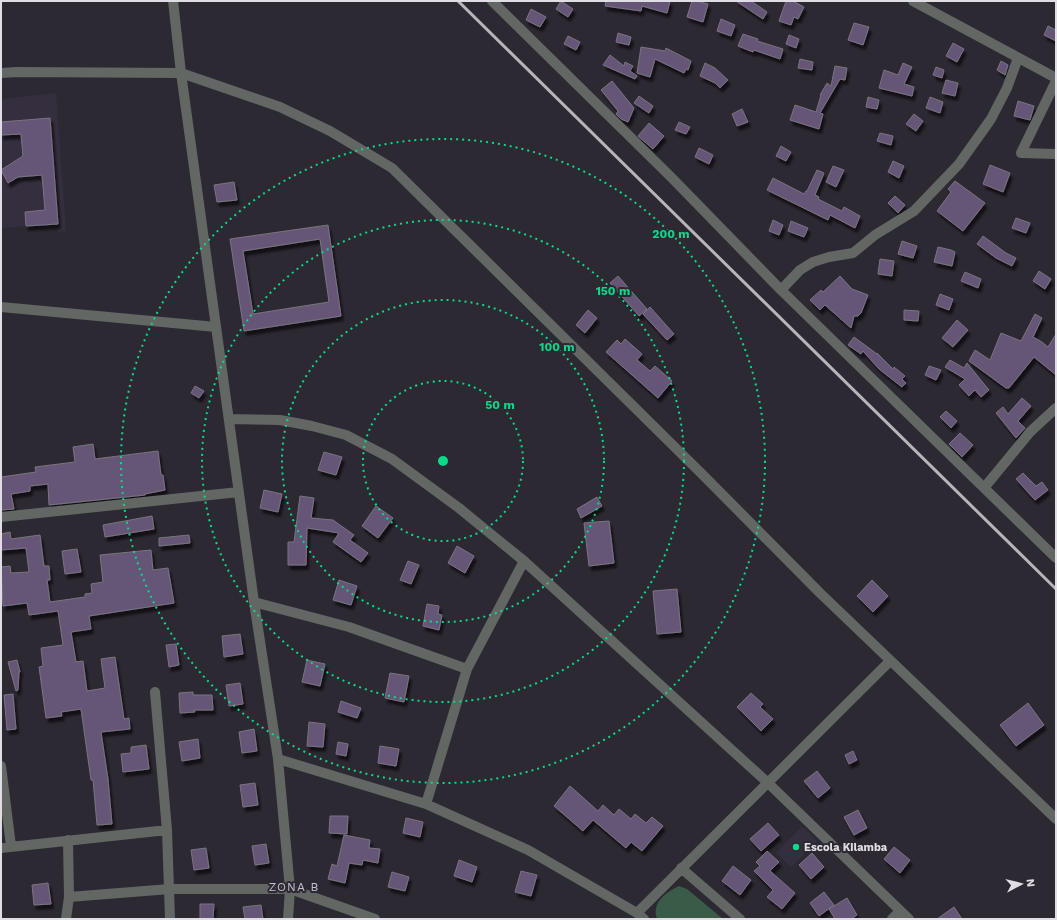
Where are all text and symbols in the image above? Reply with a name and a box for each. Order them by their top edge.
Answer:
text: 200 m [652,227,690,241]
text: 150 m [596,284,630,298]
text: 100 m [539,340,575,354]
text: 50 m [485,398,515,412]
centre of rings [436,454,450,468]
place label: Escola Kilamba [804,841,888,854]
marker: Escola Kilamba [791,842,801,852]
north arrow [1001,864,1041,904]
text: N [1023,878,1037,888]
district label: ZONA B [269,880,319,894]

